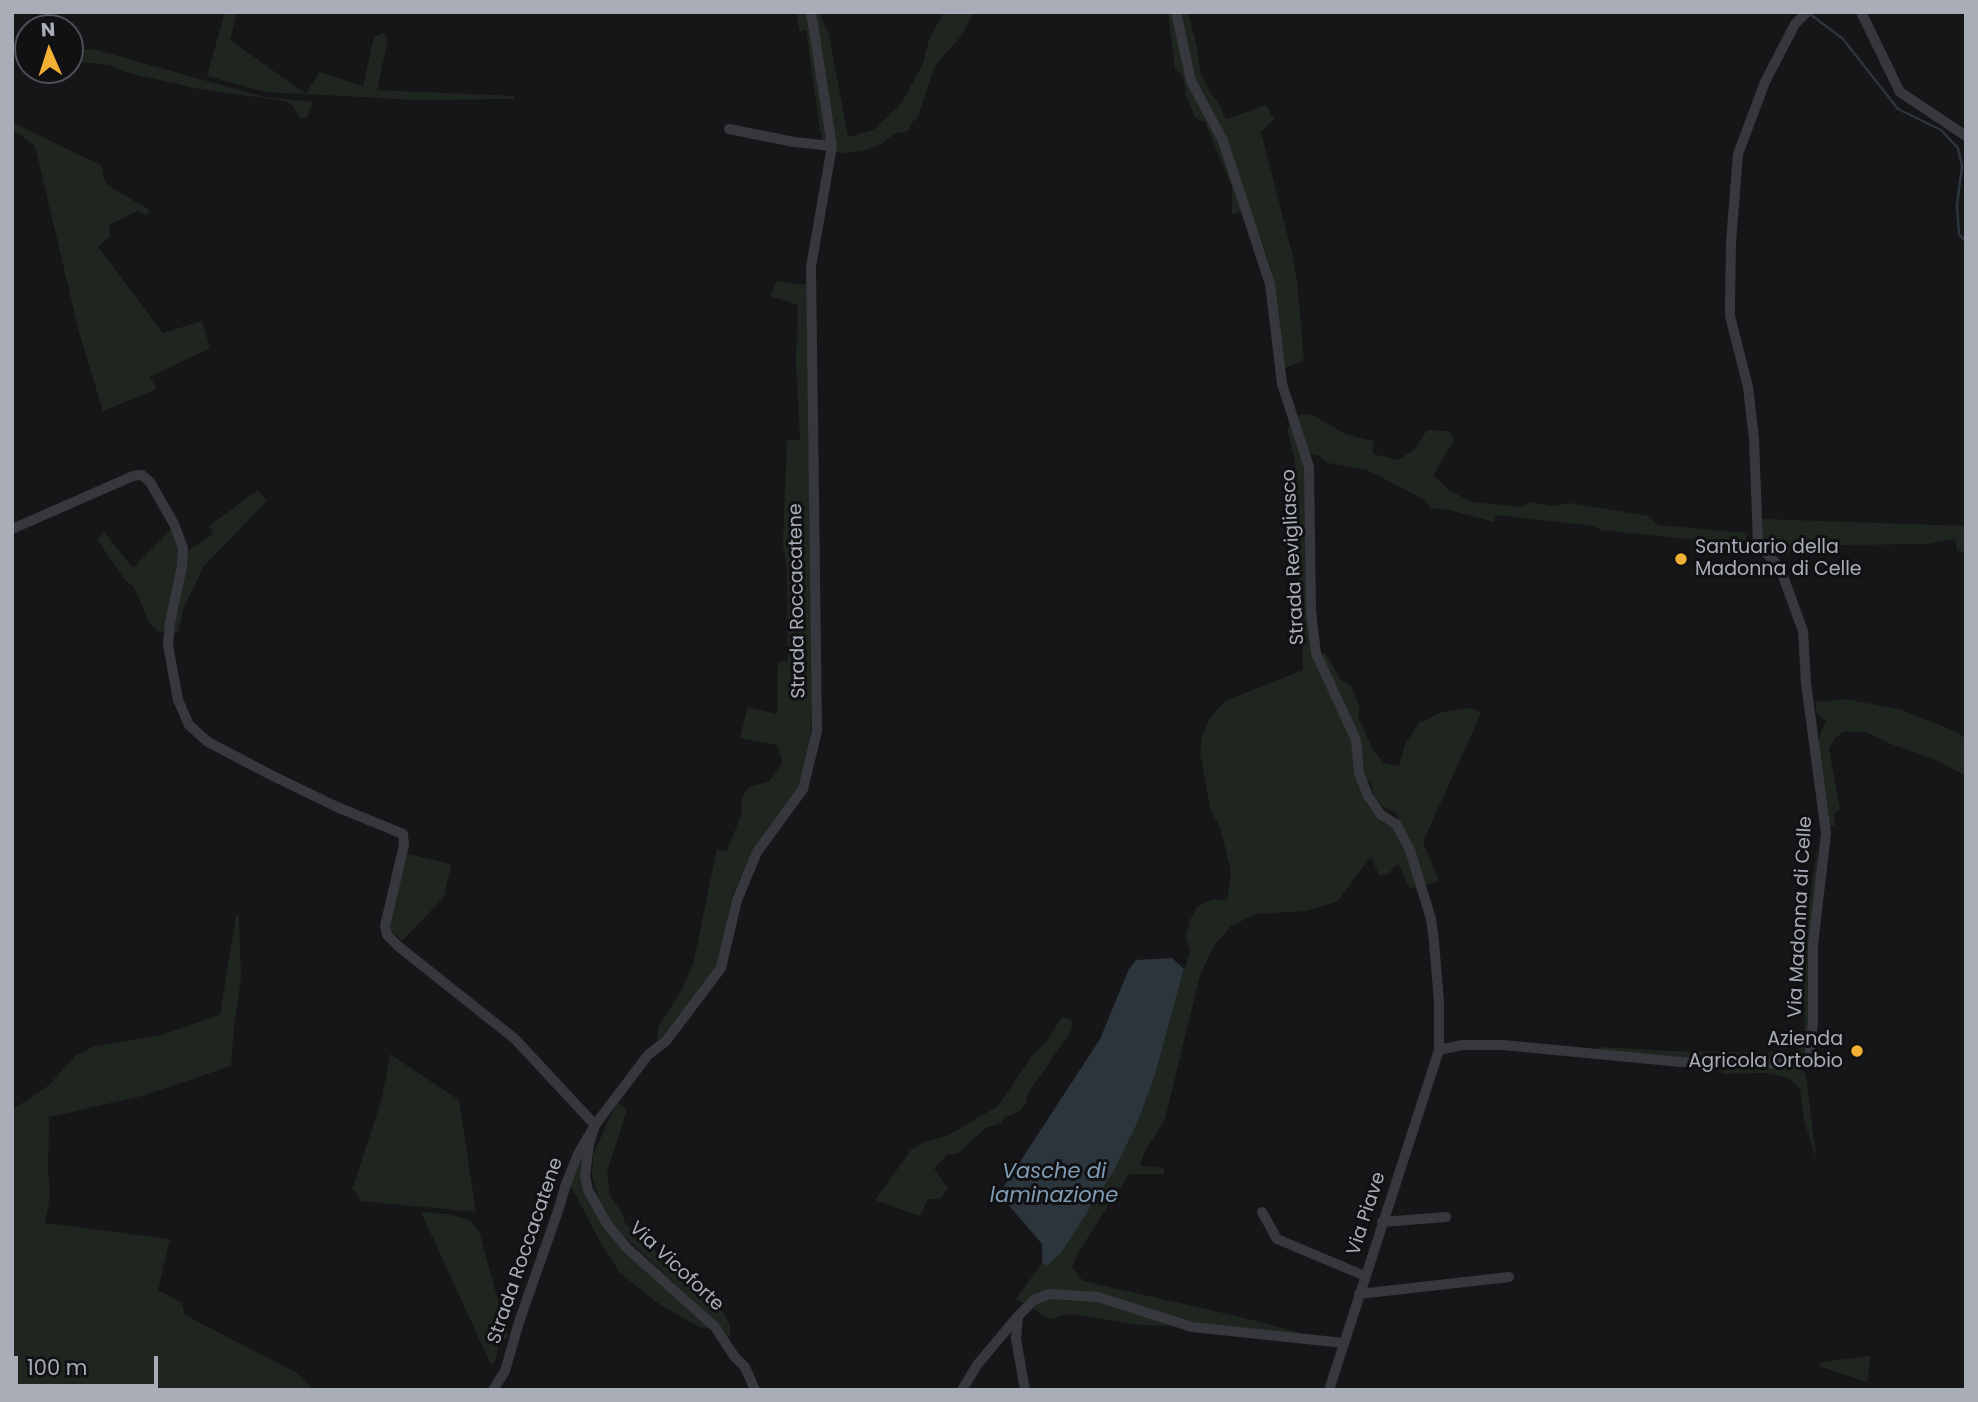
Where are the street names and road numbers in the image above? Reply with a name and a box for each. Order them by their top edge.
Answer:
street label: Strada Revigliasco [1278,468,1310,646]
street label: Strada Roccacatene [785,503,811,699]
street label: Via Madonna di Celle [1784,816,1818,1018]
street label: Strada Roccacatene [483,1155,569,1347]
street label: Via Piave [1343,1169,1391,1259]
street label: Via Vicoforte [624,1217,728,1317]

